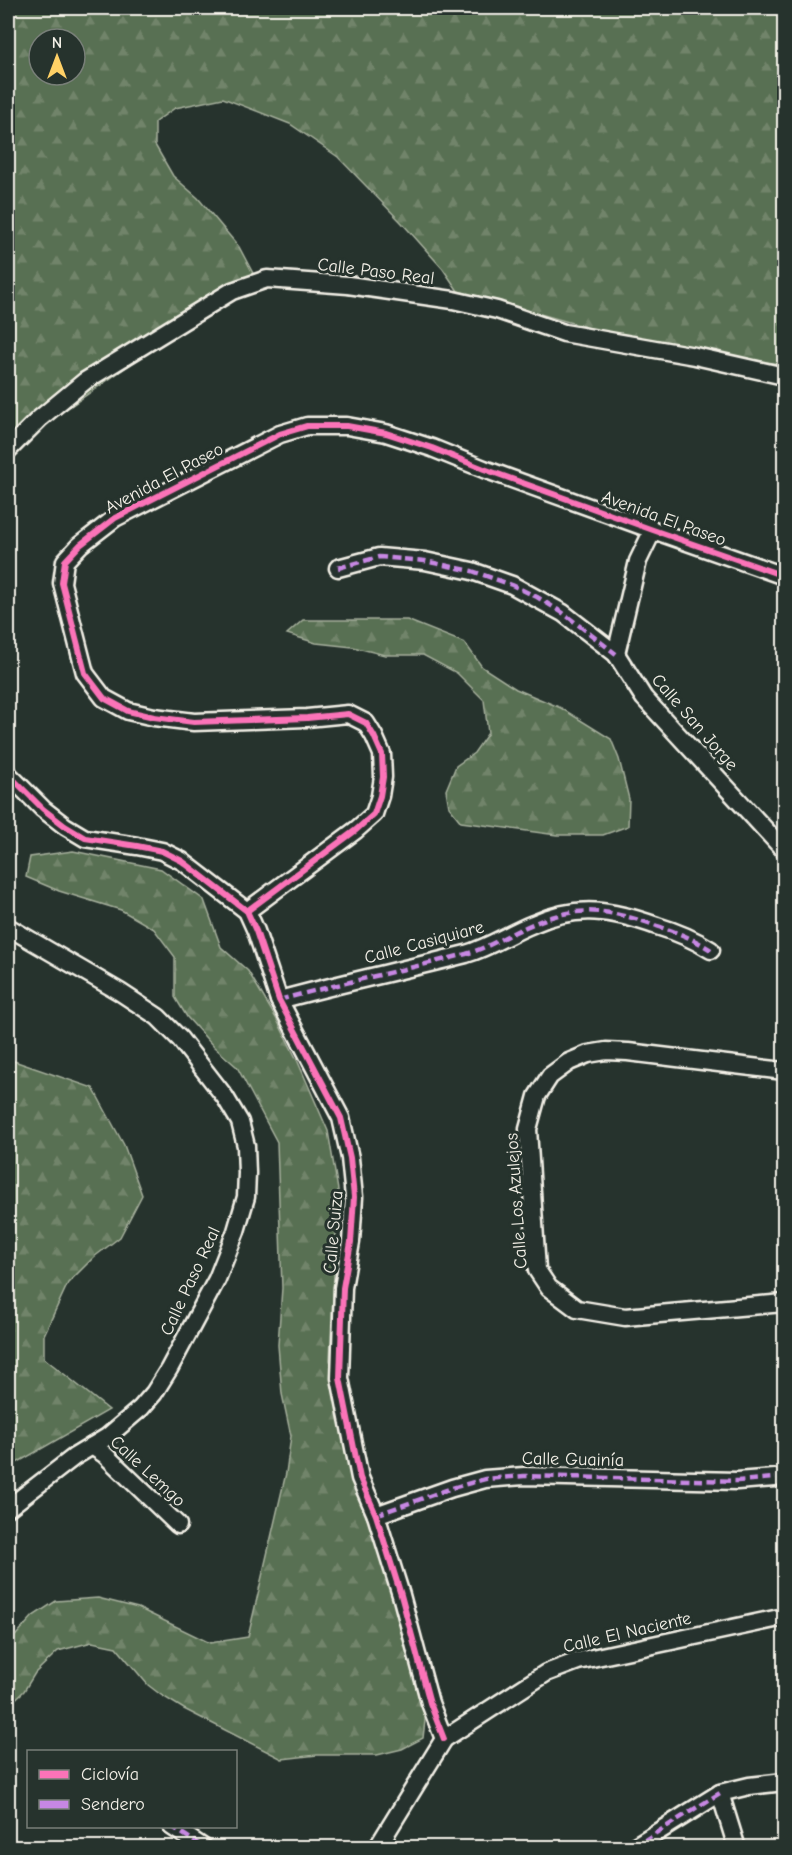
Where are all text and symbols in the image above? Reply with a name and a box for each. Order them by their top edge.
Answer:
north arrow [27,27,87,87]
text: N [52,34,62,52]
street label: Calle Paso Real [316,254,436,289]
street label: Avenida El Paseo [102,438,227,518]
street label: Avenida El Paseo [599,486,729,551]
street label: Calle San Jorge [647,670,742,775]
street label: Calle Casiquiare [362,916,486,969]
street label: Calle Los Azulejos [501,1132,532,1270]
street label: Calle Suiza [319,1190,348,1274]
street label: Calle Paso Real [156,1223,225,1339]
street label: Calle Lemgo [106,1431,190,1511]
street label: Calle Guainía [522,1448,624,1471]
street label: Calle El Naciente [561,1608,693,1657]
legend [27,1750,237,1828]
text: Ciclovía [81,1764,139,1785]
text: Sendero [81,1794,145,1815]

